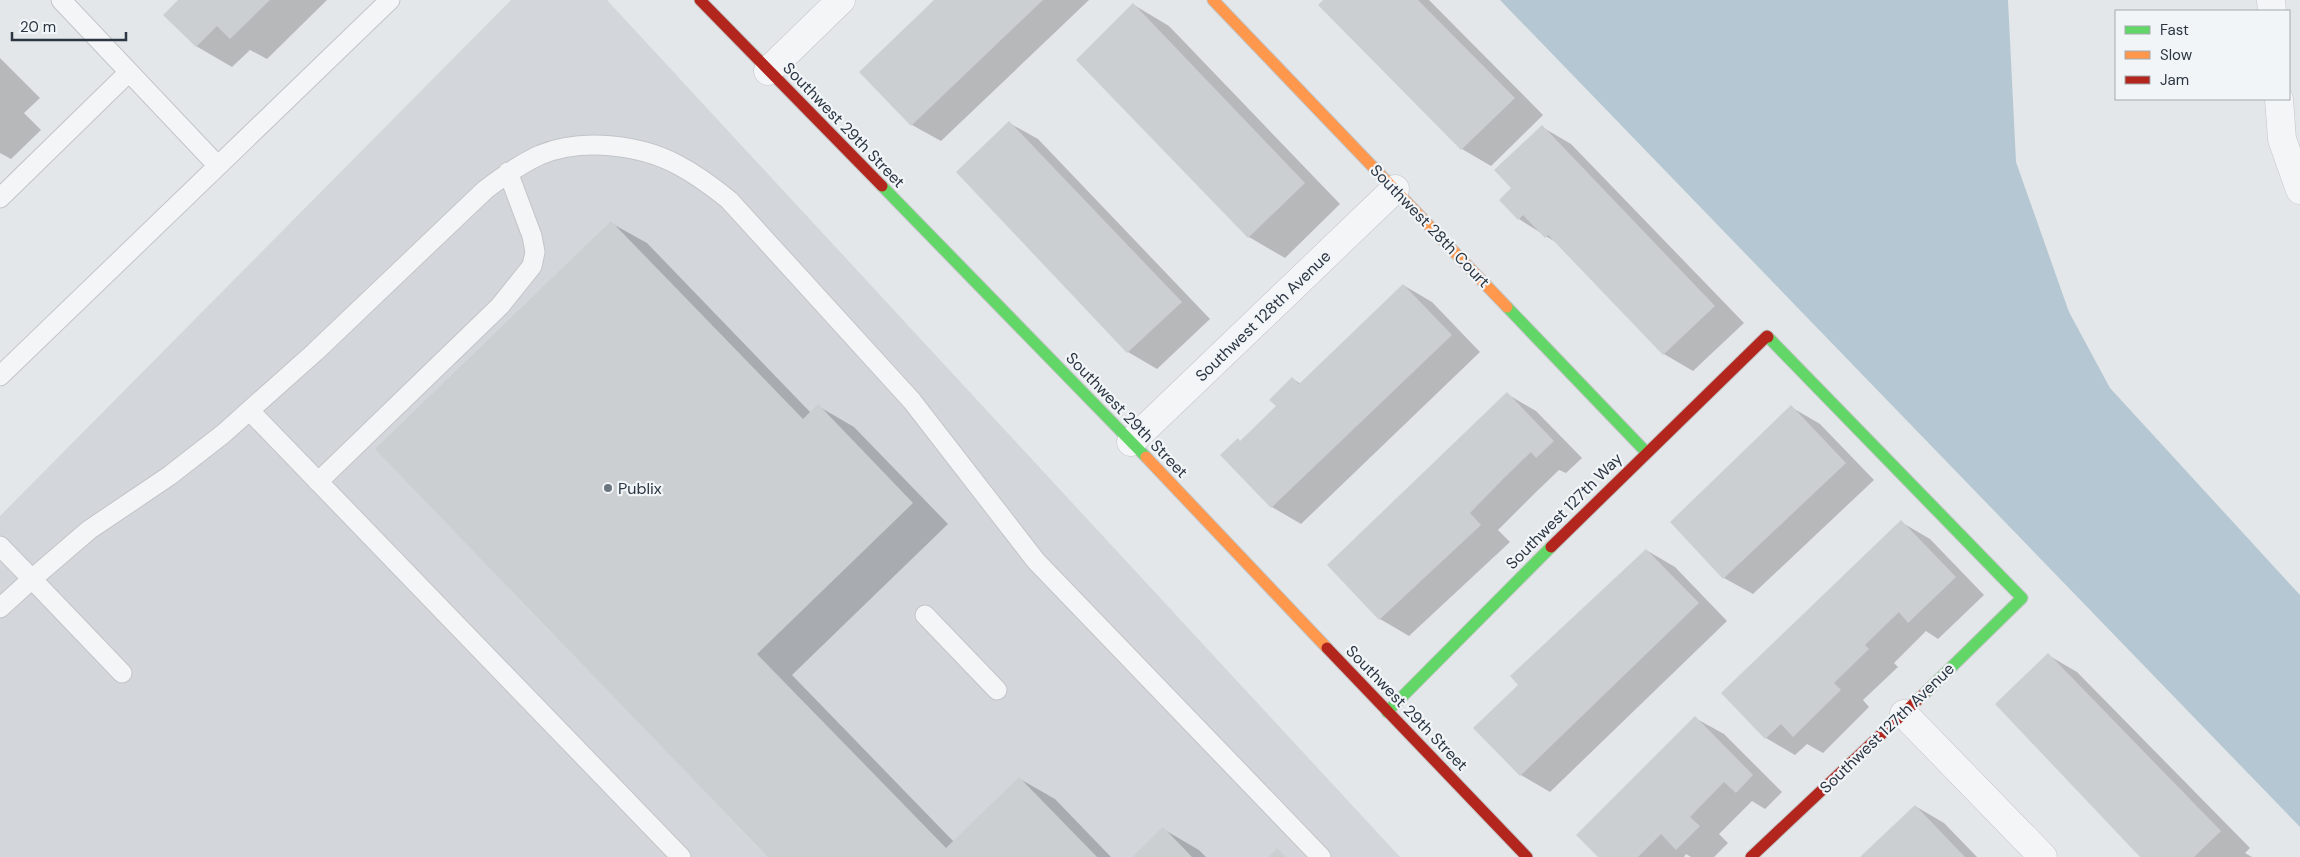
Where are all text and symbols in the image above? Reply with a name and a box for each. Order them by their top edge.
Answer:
scale bar [12,10,126,42]
legend [2115,10,2290,100]
text: 20 m [20,17,56,37]
text: Fast [2160,20,2189,40]
text: Slow [2160,45,2193,65]
street label: Southwest 29th Street [779,58,909,192]
text: Jam [2160,70,2189,90]
street label: Southwest 28th Court [1366,160,1494,292]
street label: Southwest 128th Avenue [1191,246,1335,386]
street label: Southwest 29th Street [1062,348,1192,482]
street label: Southwest 127th Way [1501,448,1627,574]
place label: Publix [618,478,662,499]
marker: Publix [602,482,614,494]
street label: Southwest 29th Street [1342,641,1472,775]
street label: Southwest 127th Avenue [1815,658,1959,798]

